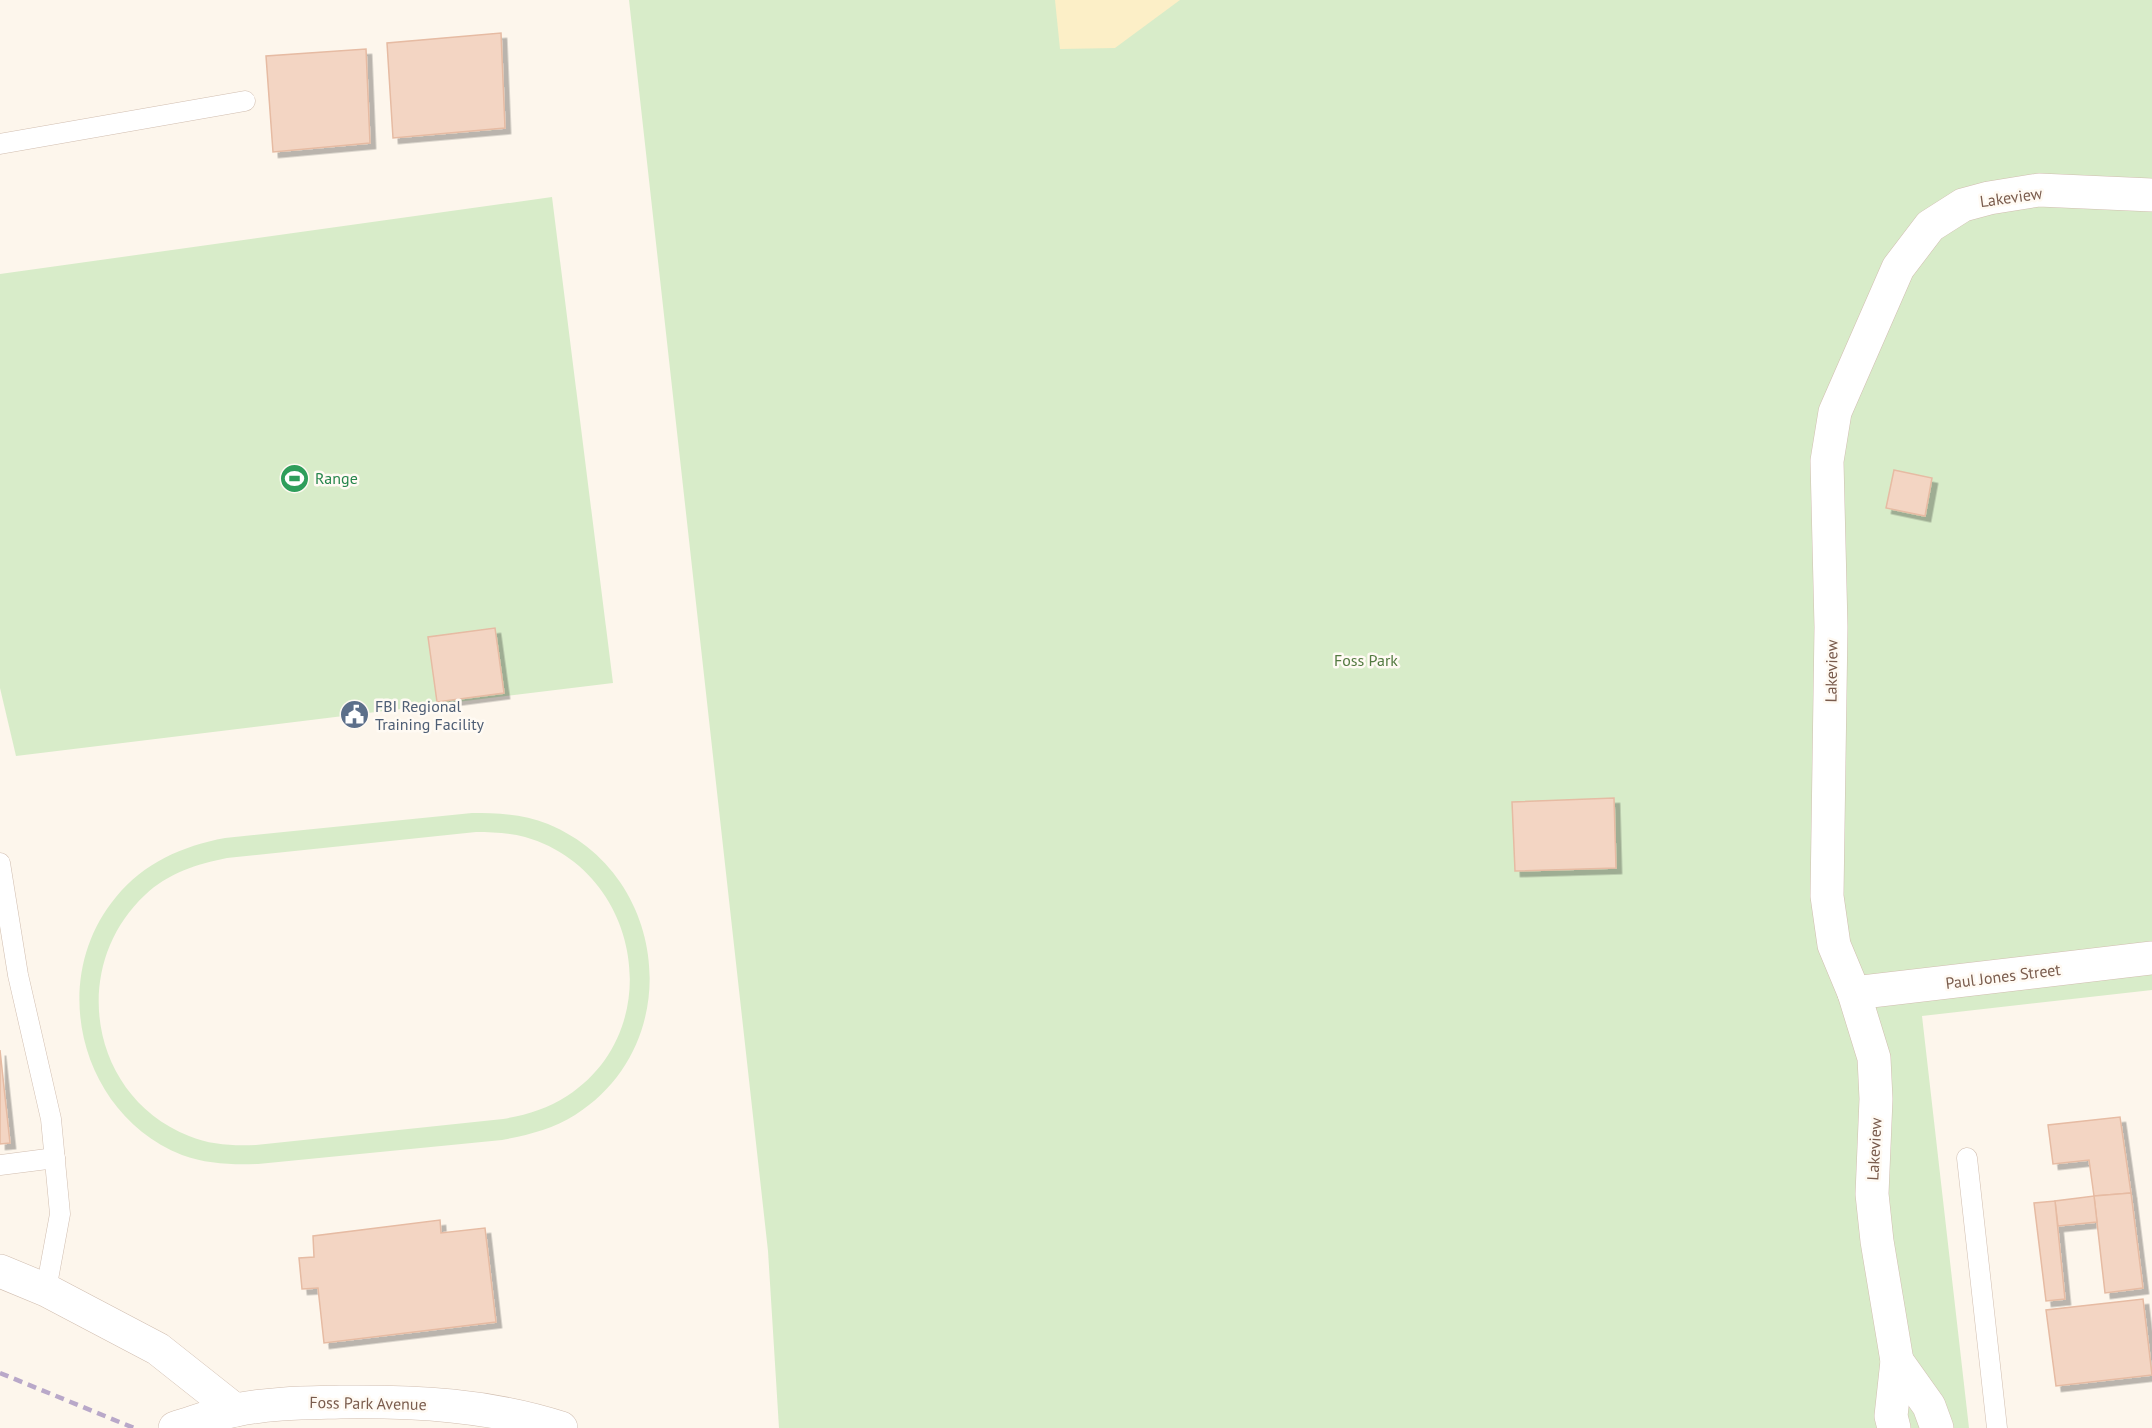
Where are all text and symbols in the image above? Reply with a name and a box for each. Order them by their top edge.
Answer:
street label: Lakeview [1978,183,2044,211]
sports icon: Range [278,462,310,494]
place label: Range [315,468,358,488]
street label: Lakeview [1820,639,1842,703]
park label: Foss Park [1334,650,1398,670]
place label: FBI Regional Training Facility [375,696,485,734]
public building icon: FBI Regional Training Facility [338,699,370,731]
street label: Paul Jones Street [1944,959,2062,993]
street label: Lakeview [1862,1117,1886,1181]
street label: Foss Park Avenue [309,1392,427,1414]

